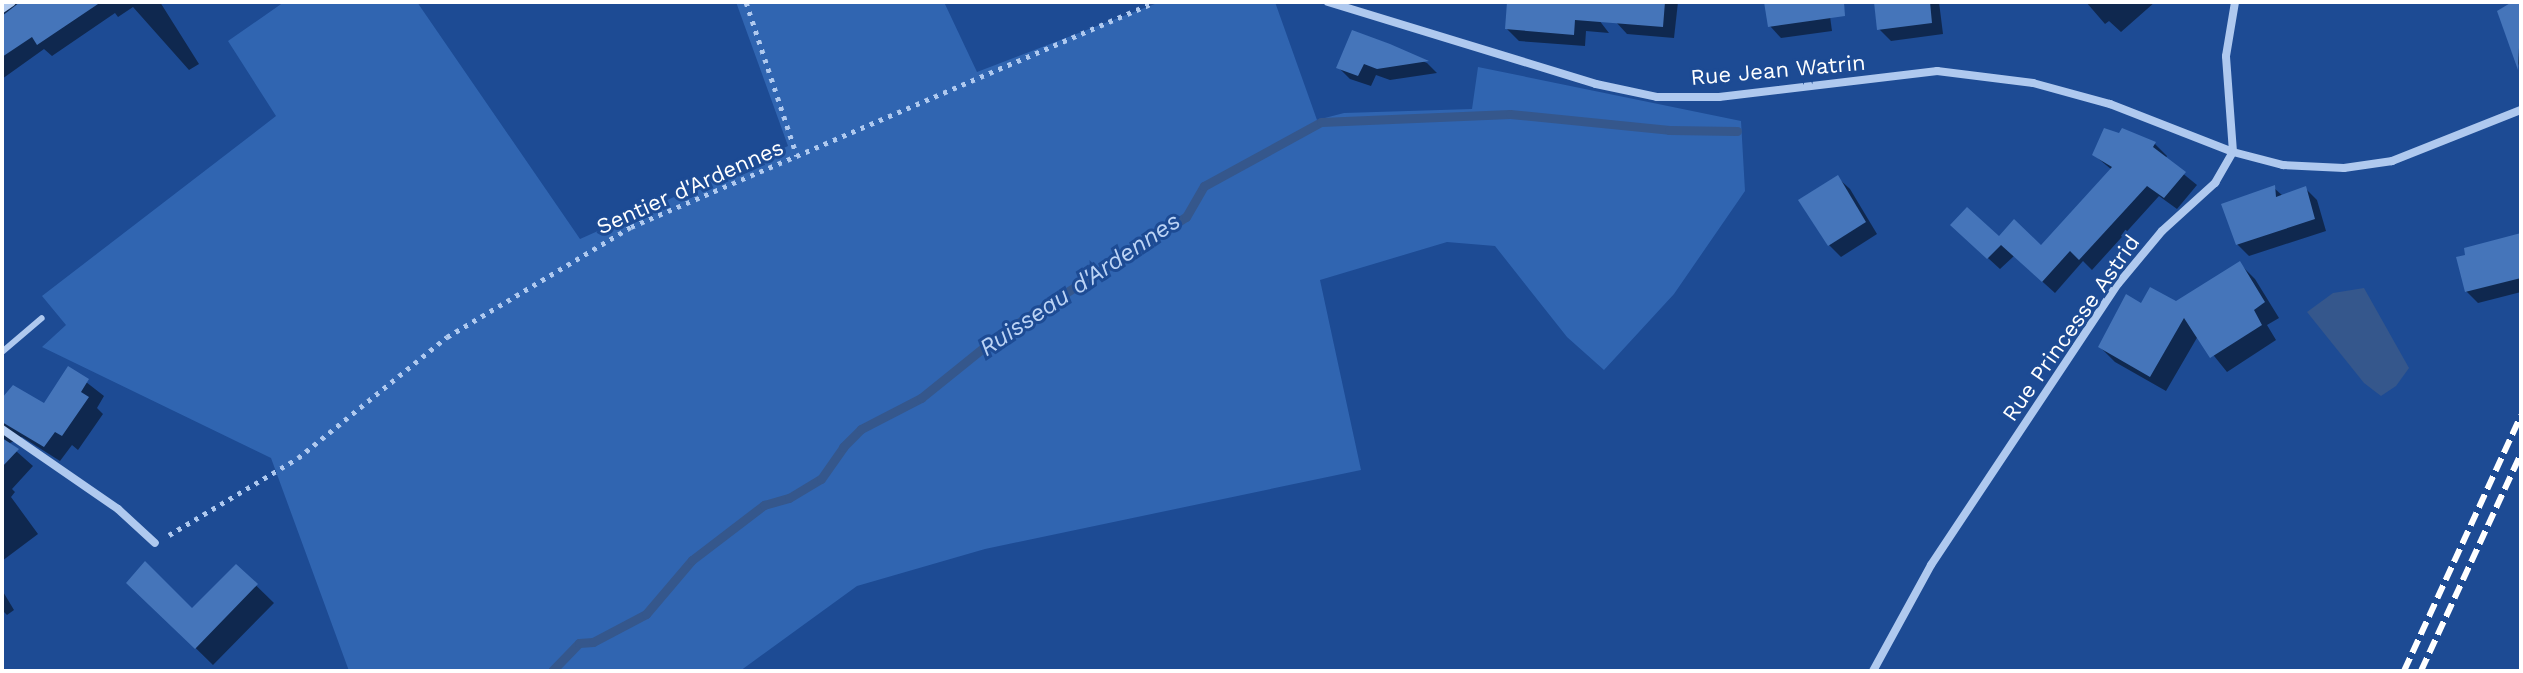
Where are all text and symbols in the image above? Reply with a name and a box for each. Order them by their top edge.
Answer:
street label: Rue Jean Watrin [1689,49,1867,91]
street label: Sentier d'Ardennes [592,134,788,240]
water label: Ruisseau d'Ardennes [974,207,1186,363]
street label: Rue Princesse Astrid [1996,229,2146,427]

